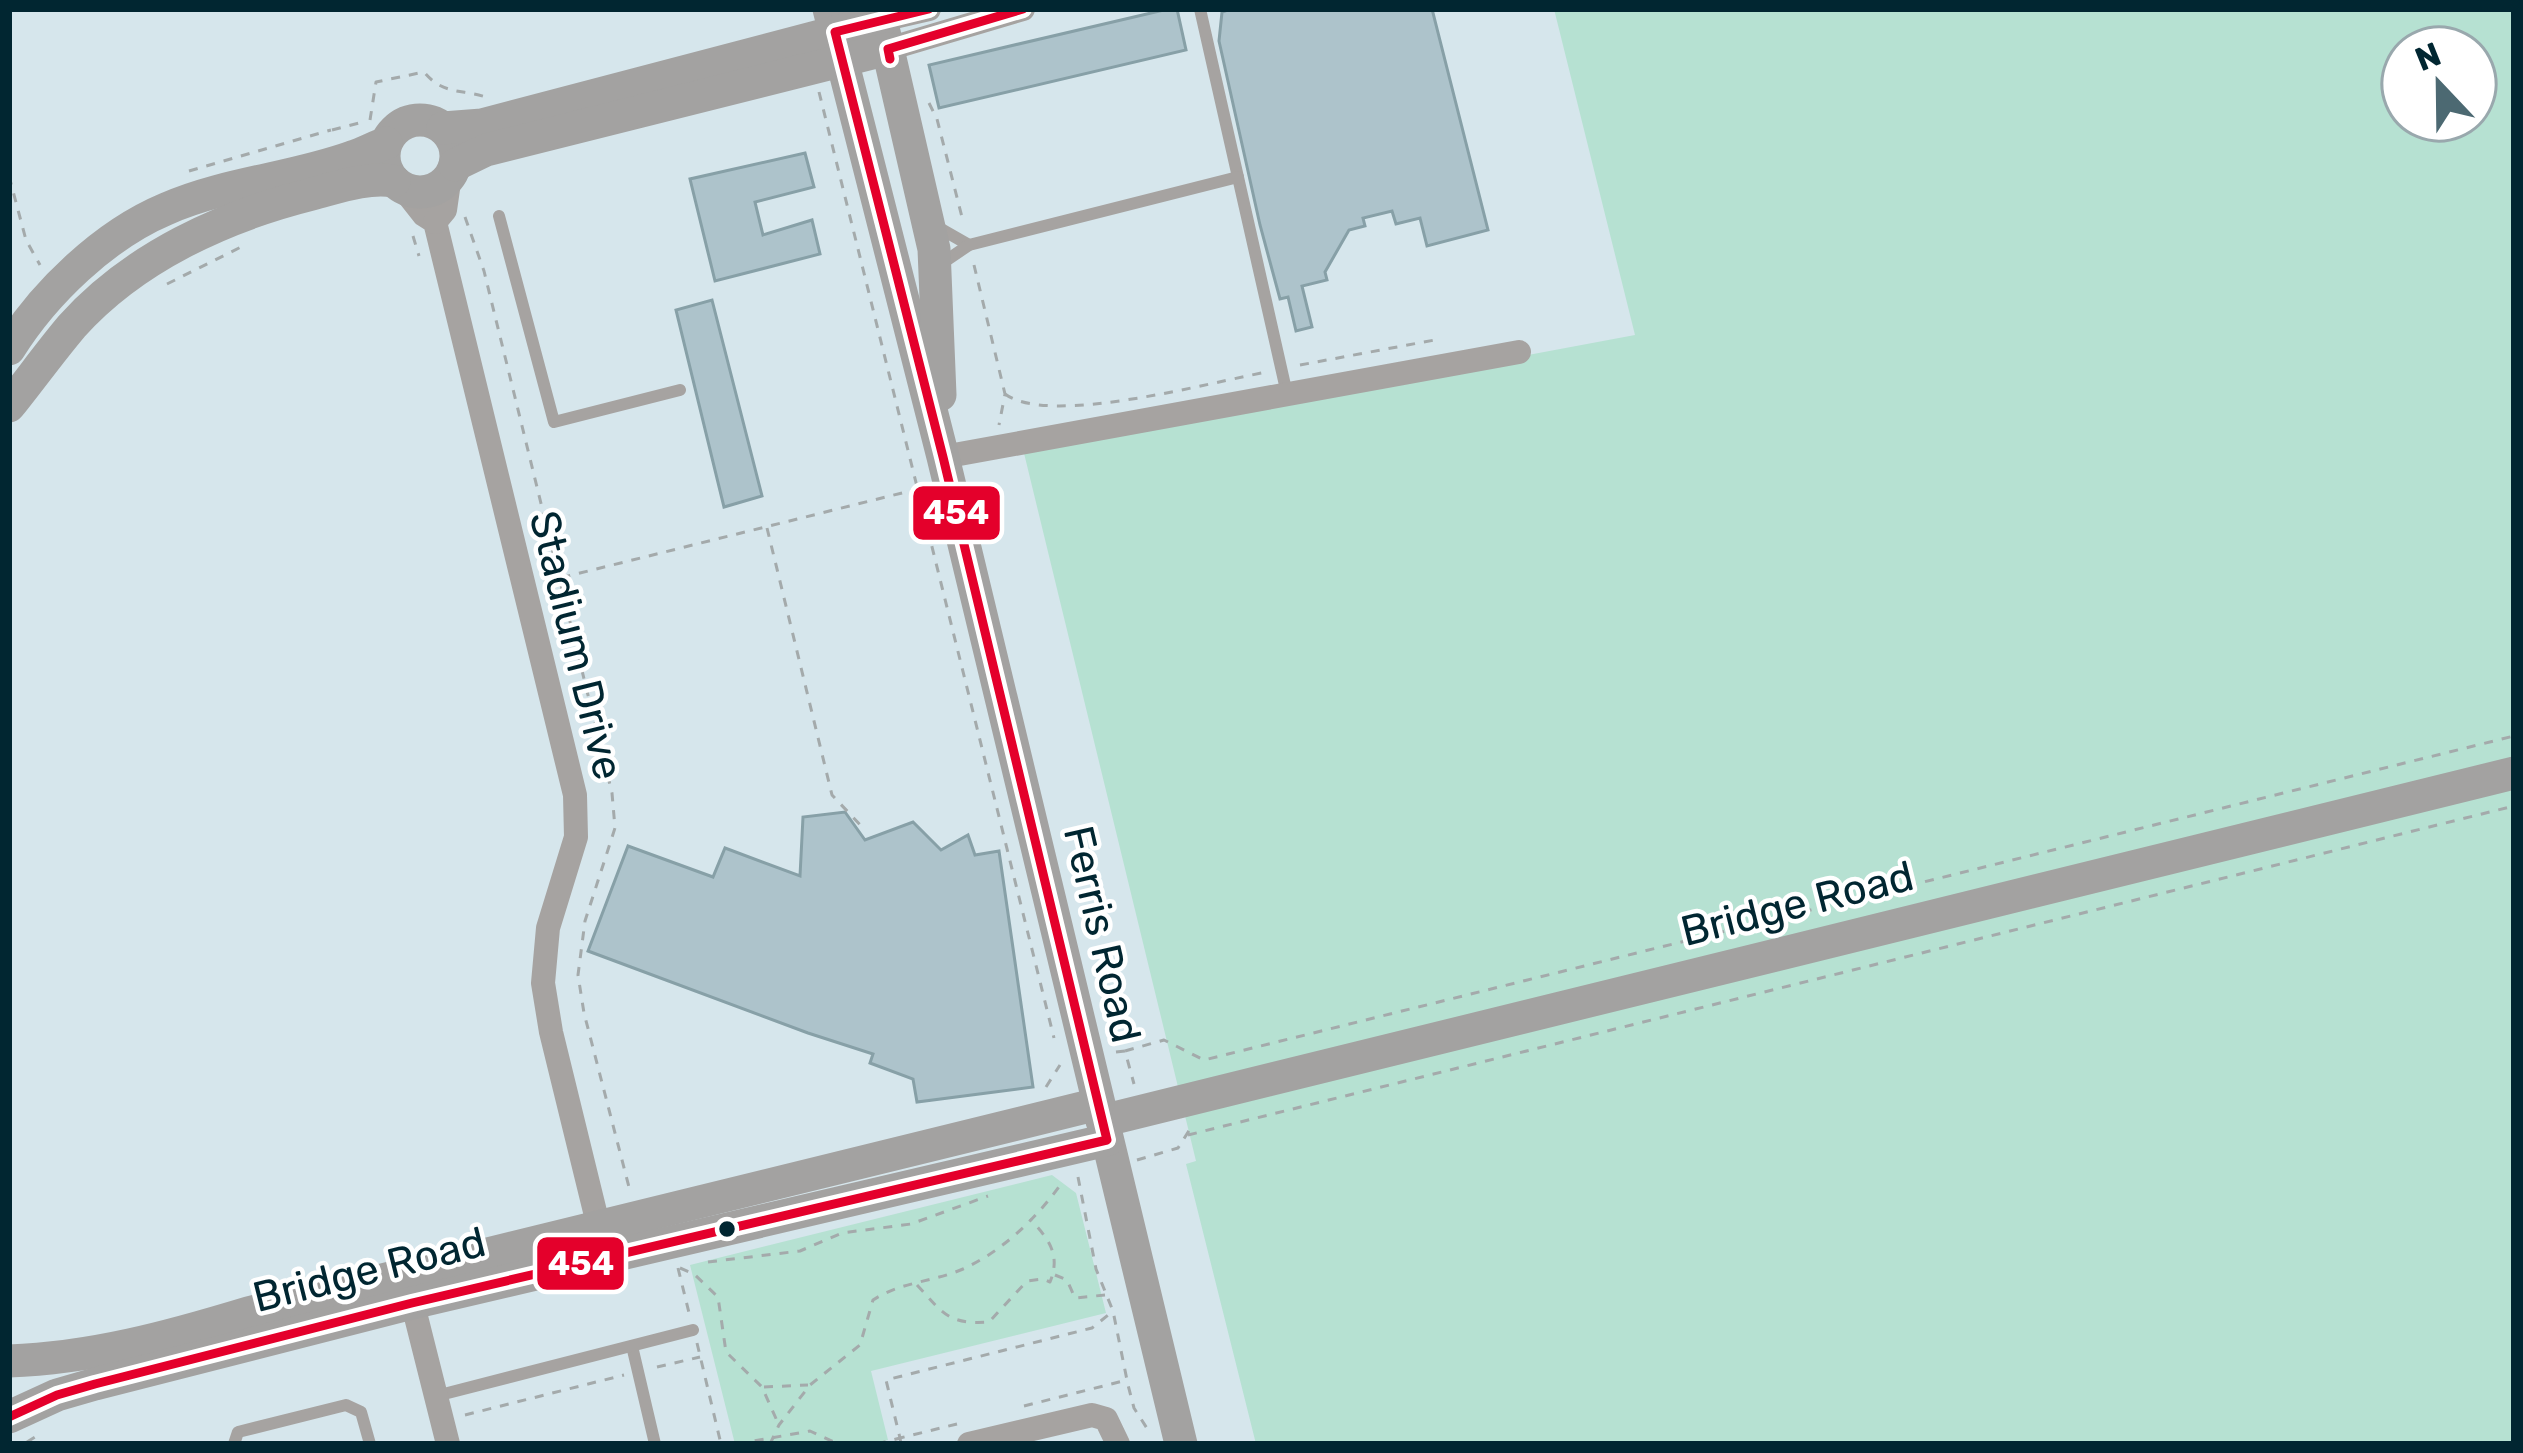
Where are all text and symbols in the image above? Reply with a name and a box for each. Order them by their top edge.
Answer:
north arrow [2379,24,2499,144]
text: N [2410,34,2446,79]
line badge: 454 [911,484,1002,542]
text: 454 [923,493,989,532]
street label: Stadium Drive [519,506,634,785]
street label: Ferris Road [1053,821,1151,1047]
street label: Bridge Road [1676,851,1919,957]
street label: Bridge Road [248,1217,491,1323]
unlabelled marker [716,1218,738,1240]
line badge: 454 [535,1235,626,1292]
text: 454 [548,1244,614,1283]

